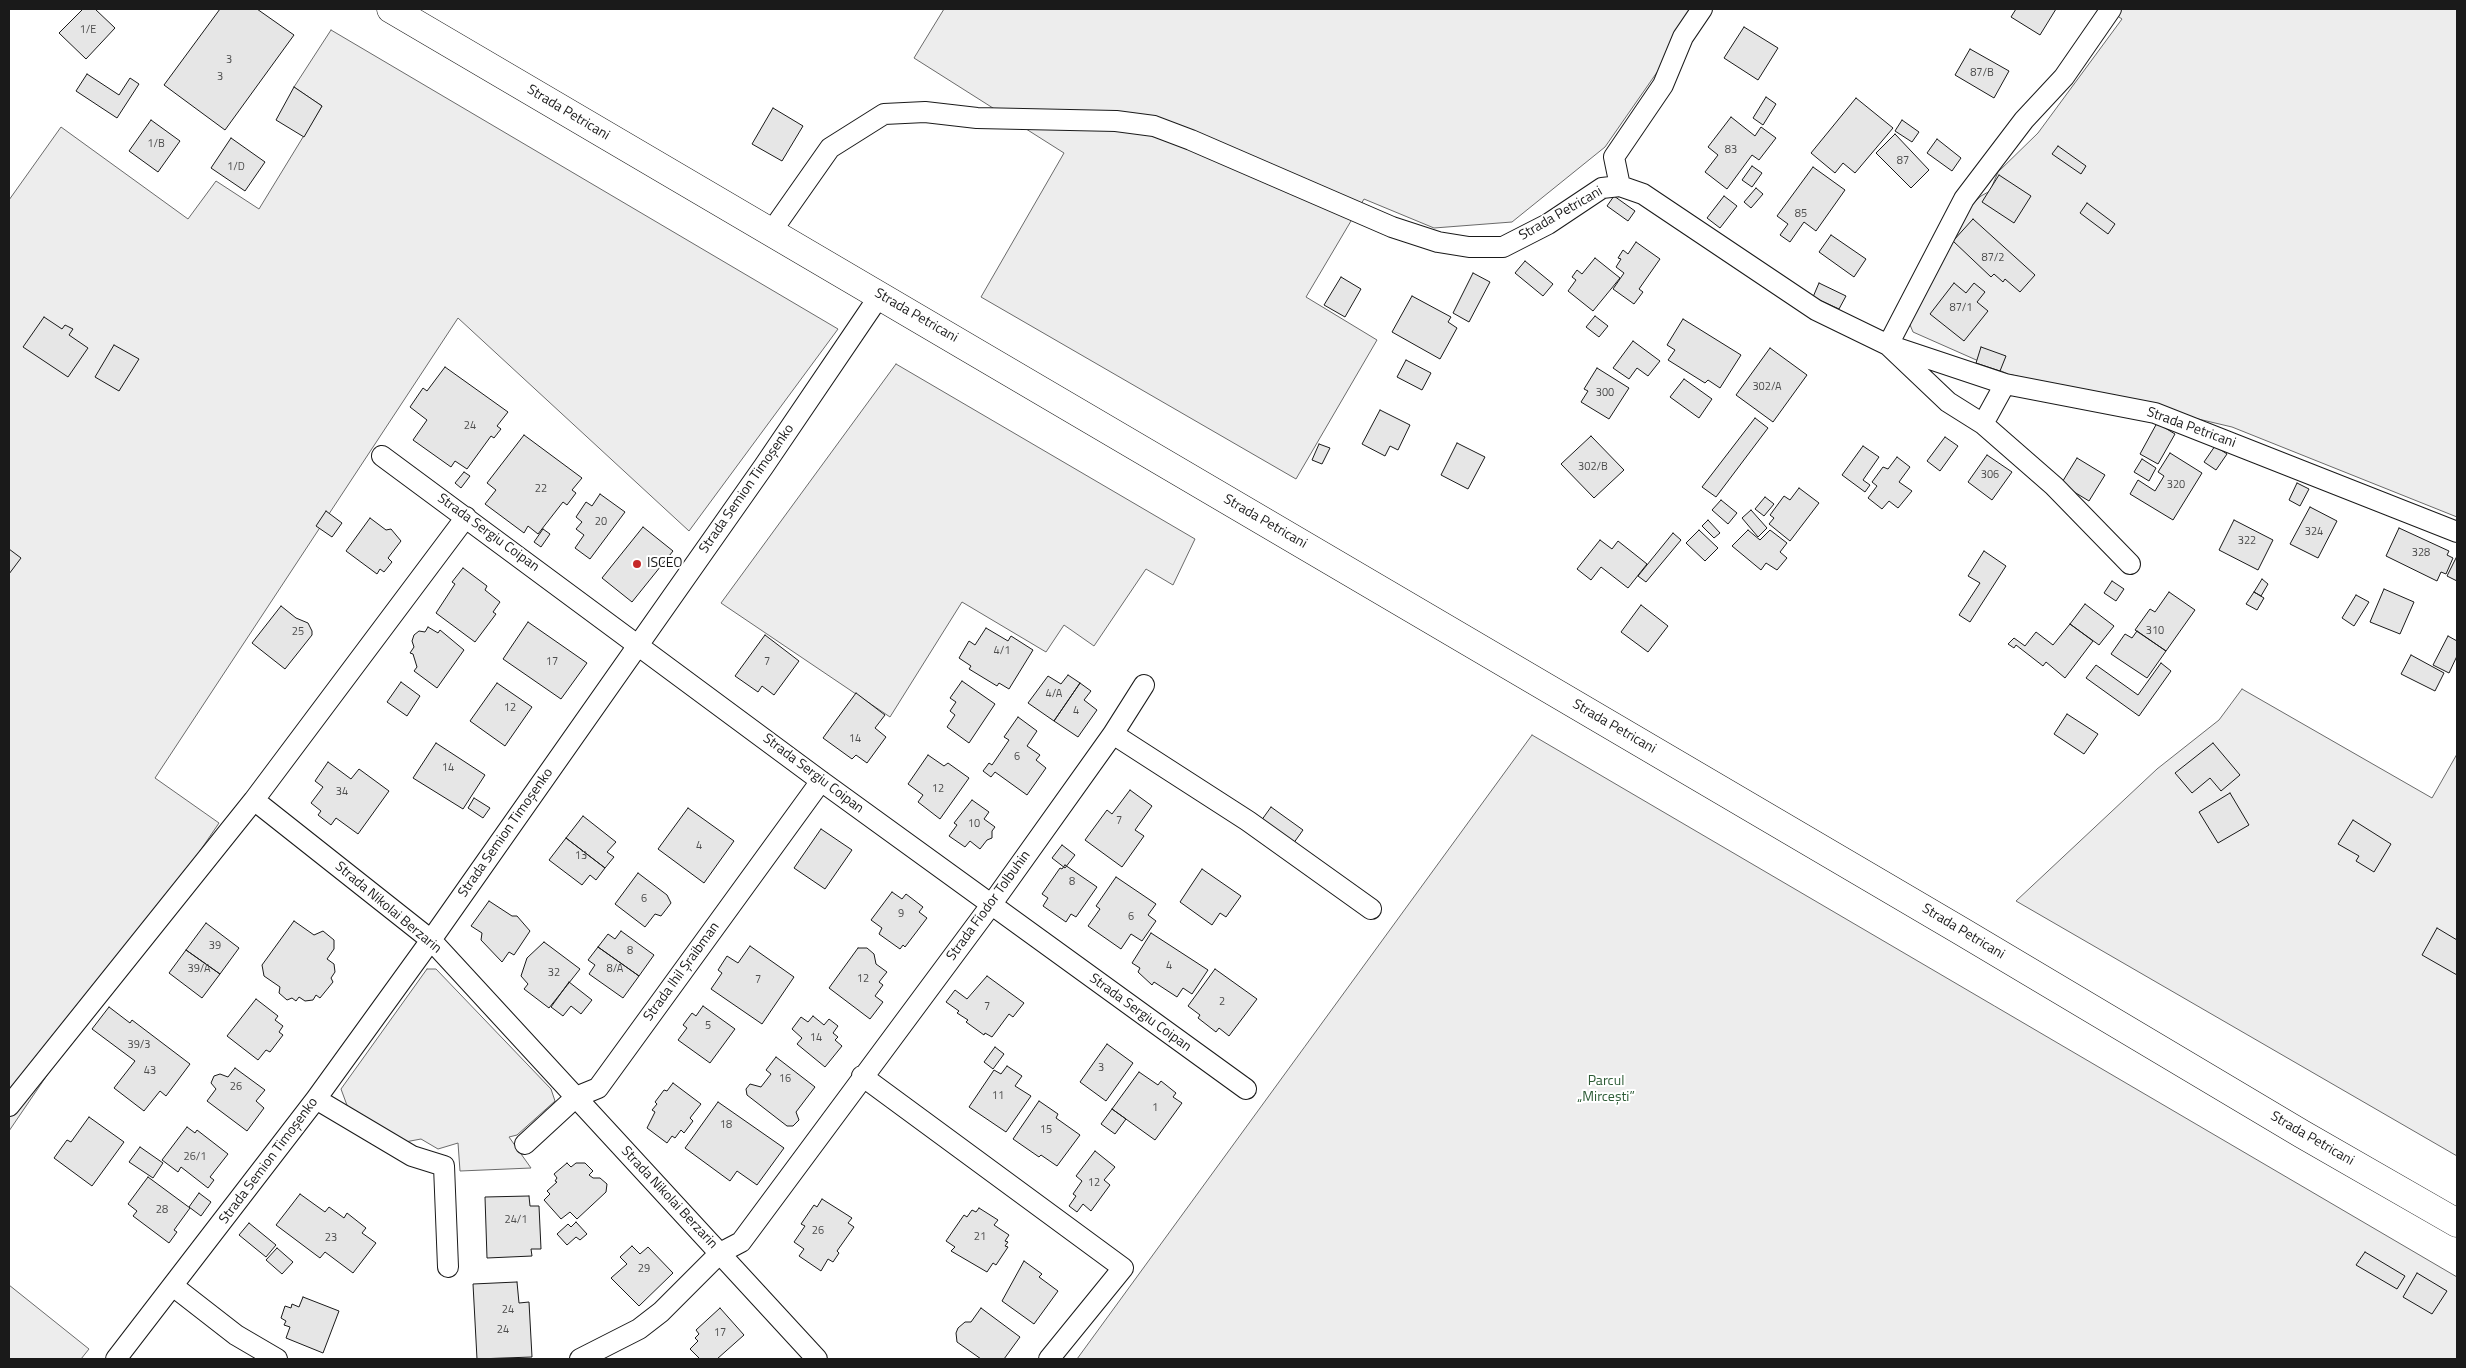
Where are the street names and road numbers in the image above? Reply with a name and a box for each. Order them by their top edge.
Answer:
street label: Strada Petricani [524,82,612,144]
street label: Strada Petricani [1516,183,1606,245]
street label: Strada Petricani [871,285,961,347]
street label: Strada Petricani [2144,404,2238,452]
street label: Strada Semion Timoșenko [696,421,798,557]
street label: Strada Sergiu Coipan [434,490,542,576]
street label: Strada Petricani [1220,491,1310,553]
street label: Strada Petricani [1569,696,1659,758]
street label: Strada Sergiu Coipan [759,731,867,817]
street label: Strada Semion Timoșenko [455,765,557,901]
street label: Strada Fiodor Tolbuhin [943,848,1035,964]
street label: Strada Nikolai Berzarin [331,859,445,957]
street label: Strada Petricani [1919,901,2007,963]
street label: Strada Ihil Șraibman [640,919,724,1025]
street label: Strada Sergiu Coipan [1086,970,1194,1056]
street label: Strada Semion Timoșenko [216,1095,322,1227]
street label: Strada Petricani [2267,1108,2357,1170]
street label: Strada Nikolai Berzarin [617,1143,721,1253]

